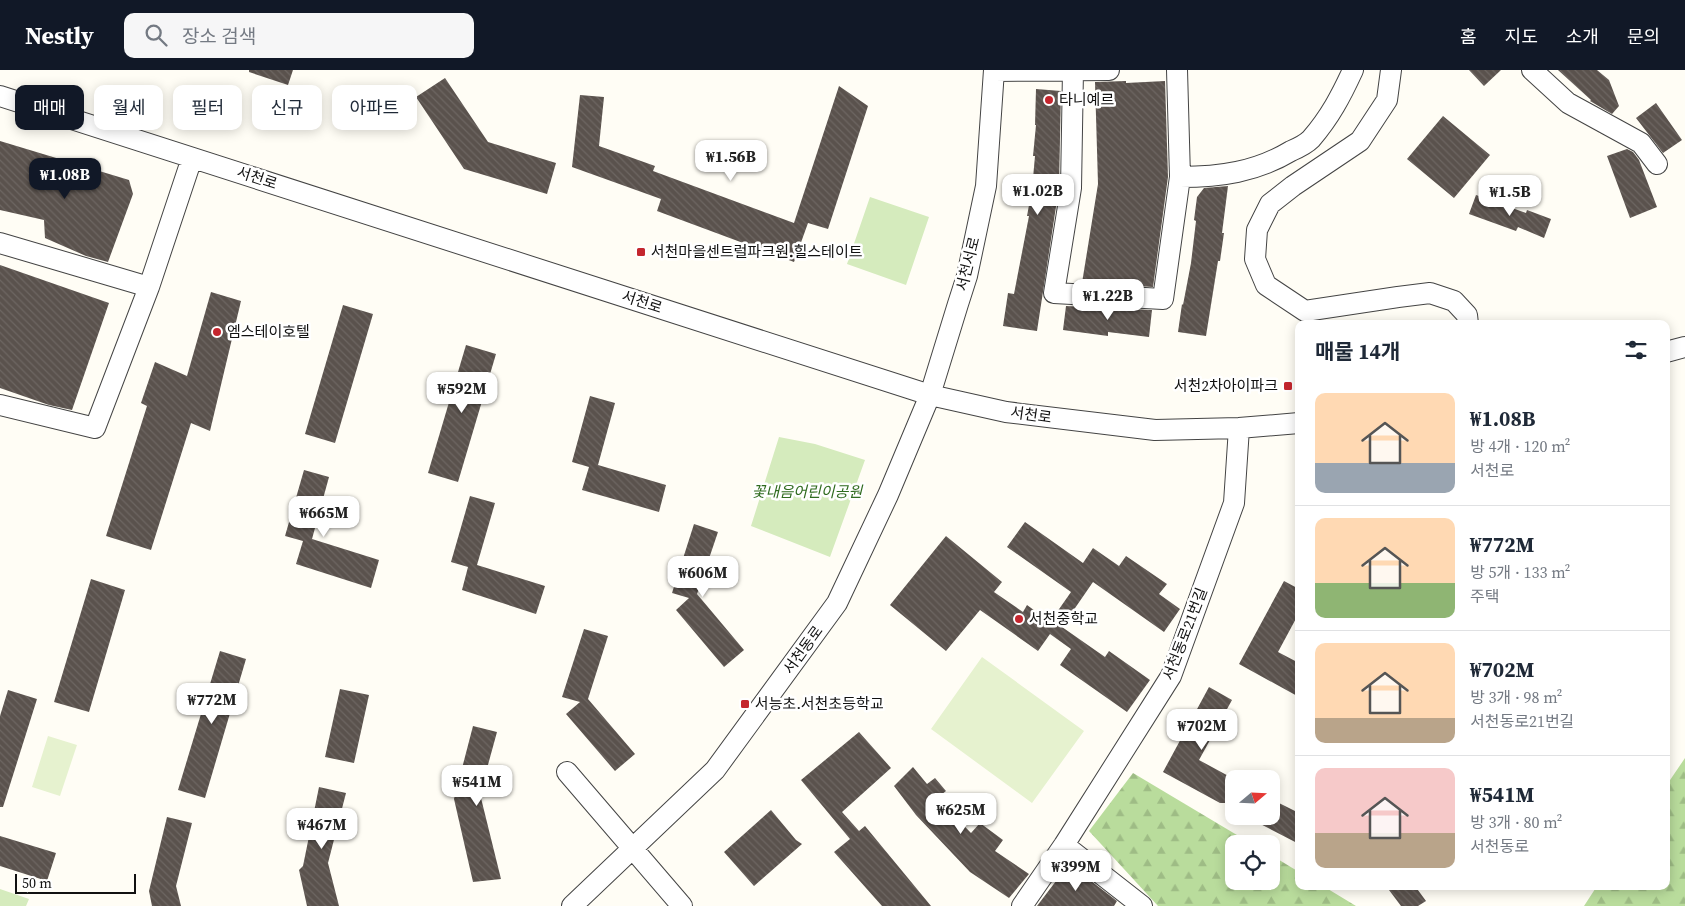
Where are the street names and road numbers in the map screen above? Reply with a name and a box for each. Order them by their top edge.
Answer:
street label: 서천로 [234,161,280,194]
street label: 서천서로 [951,235,984,293]
street label: 서천로 [619,285,665,318]
street label: 서천로 [1009,401,1053,428]
street label: 서천동로21번길 [1157,584,1212,683]
street label: 서천동로 [778,621,827,678]

